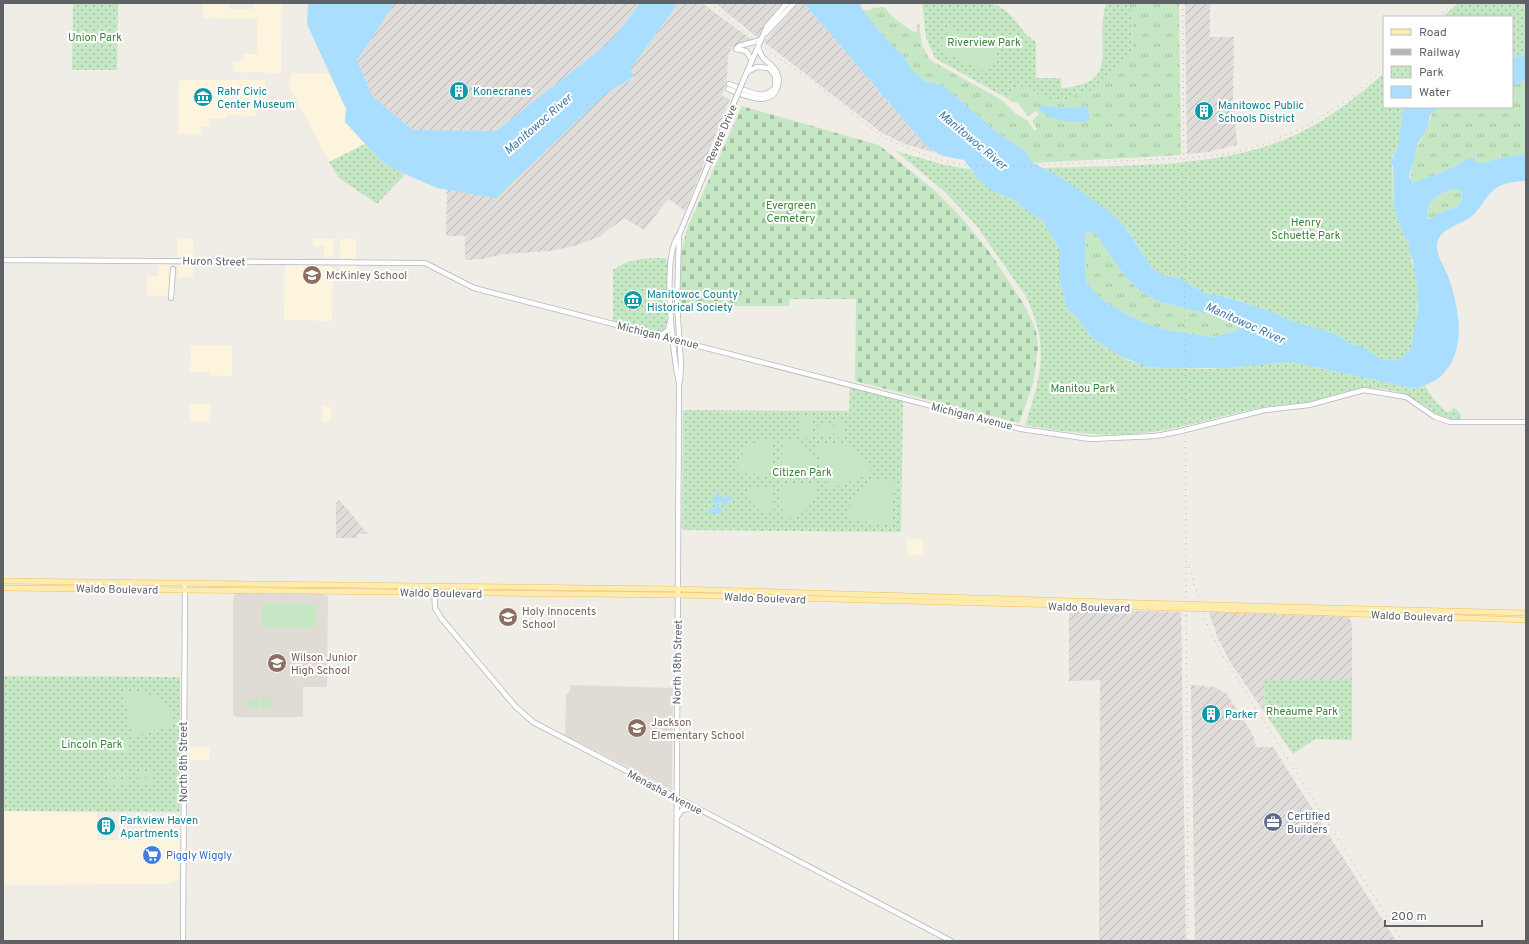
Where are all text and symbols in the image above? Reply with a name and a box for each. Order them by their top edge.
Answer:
legend [1383,16,1513,108]
text: Road [1419,25,1447,41]
park label: Union Park [68,31,122,45]
park label: Riverview Park [947,36,1021,50]
text: Railway [1419,45,1460,61]
text: Park [1419,65,1444,81]
building icon: Konecranes [448,80,470,102]
place label: Rahr Civic Center Museum [217,85,295,112]
place label: Konecranes [473,85,531,99]
text: Water [1419,85,1451,101]
museum icon: Rahr Civic Center Museum [192,86,214,108]
water label: Manitowoc River [501,90,577,159]
place label: Manitowoc Public Schools District [1218,99,1304,126]
building icon: Manitowoc Public Schools District [1193,100,1215,122]
street label: Revere Drive [703,103,741,166]
water label: Manitowoc River [935,107,1011,175]
park label: Evergreen Cemetery [766,199,816,226]
park label: Henry Schuette Park [1271,216,1341,243]
street label: Huron Street [182,254,246,270]
school or university icon: McKinley School [301,264,323,286]
place label: McKinley School [326,269,407,283]
place label: Manitowoc County Historical Society [647,288,738,315]
museum icon: Manitowoc County Historical Society [622,289,644,311]
water label: Manitowoc River [1202,299,1288,349]
street label: Michigan Avenue [616,319,700,353]
park label: Manitou Park [1050,382,1116,396]
street label: Michigan Avenue [930,400,1014,434]
park label: Citizen Park [772,466,832,480]
street label: Waldo Boulevard [76,582,158,598]
street label: Waldo Boulevard [400,586,482,602]
street label: Waldo Boulevard [724,591,806,607]
street label: Waldo Boulevard [1048,600,1130,616]
place label: Holy Innocents School [522,605,596,632]
school or university icon: Holy Innocents School [497,606,519,628]
street label: Waldo Boulevard [1371,609,1453,625]
street label: North 18th Street [670,620,686,704]
place label: Wilson Junior High School [291,651,358,678]
school or university icon: Wilson Junior High School [266,652,288,674]
building icon: Parker [1200,703,1222,725]
park label: Rheaume Park [1266,705,1338,719]
place label: Parker [1225,708,1258,722]
place label: Jackson Elementary School [651,716,744,743]
school or university icon: Jackson Elementary School [626,717,648,739]
street label: North 8th Street [177,722,191,802]
park label: Lincoln Park [61,738,123,752]
street label: Menasha Avenue [625,767,705,819]
place label: Certified Builders [1287,810,1330,837]
office icon: Certified Builders [1262,811,1284,833]
place label: Parkview Haven Apartments [120,814,198,841]
building icon: Parkview Haven Apartments [95,815,117,837]
supermarket icon: Piggly Wiggly [141,844,163,866]
place label: Piggly Wiggly [166,849,232,863]
scale bar [1385,902,1482,928]
text: 200 m [1391,909,1427,925]

